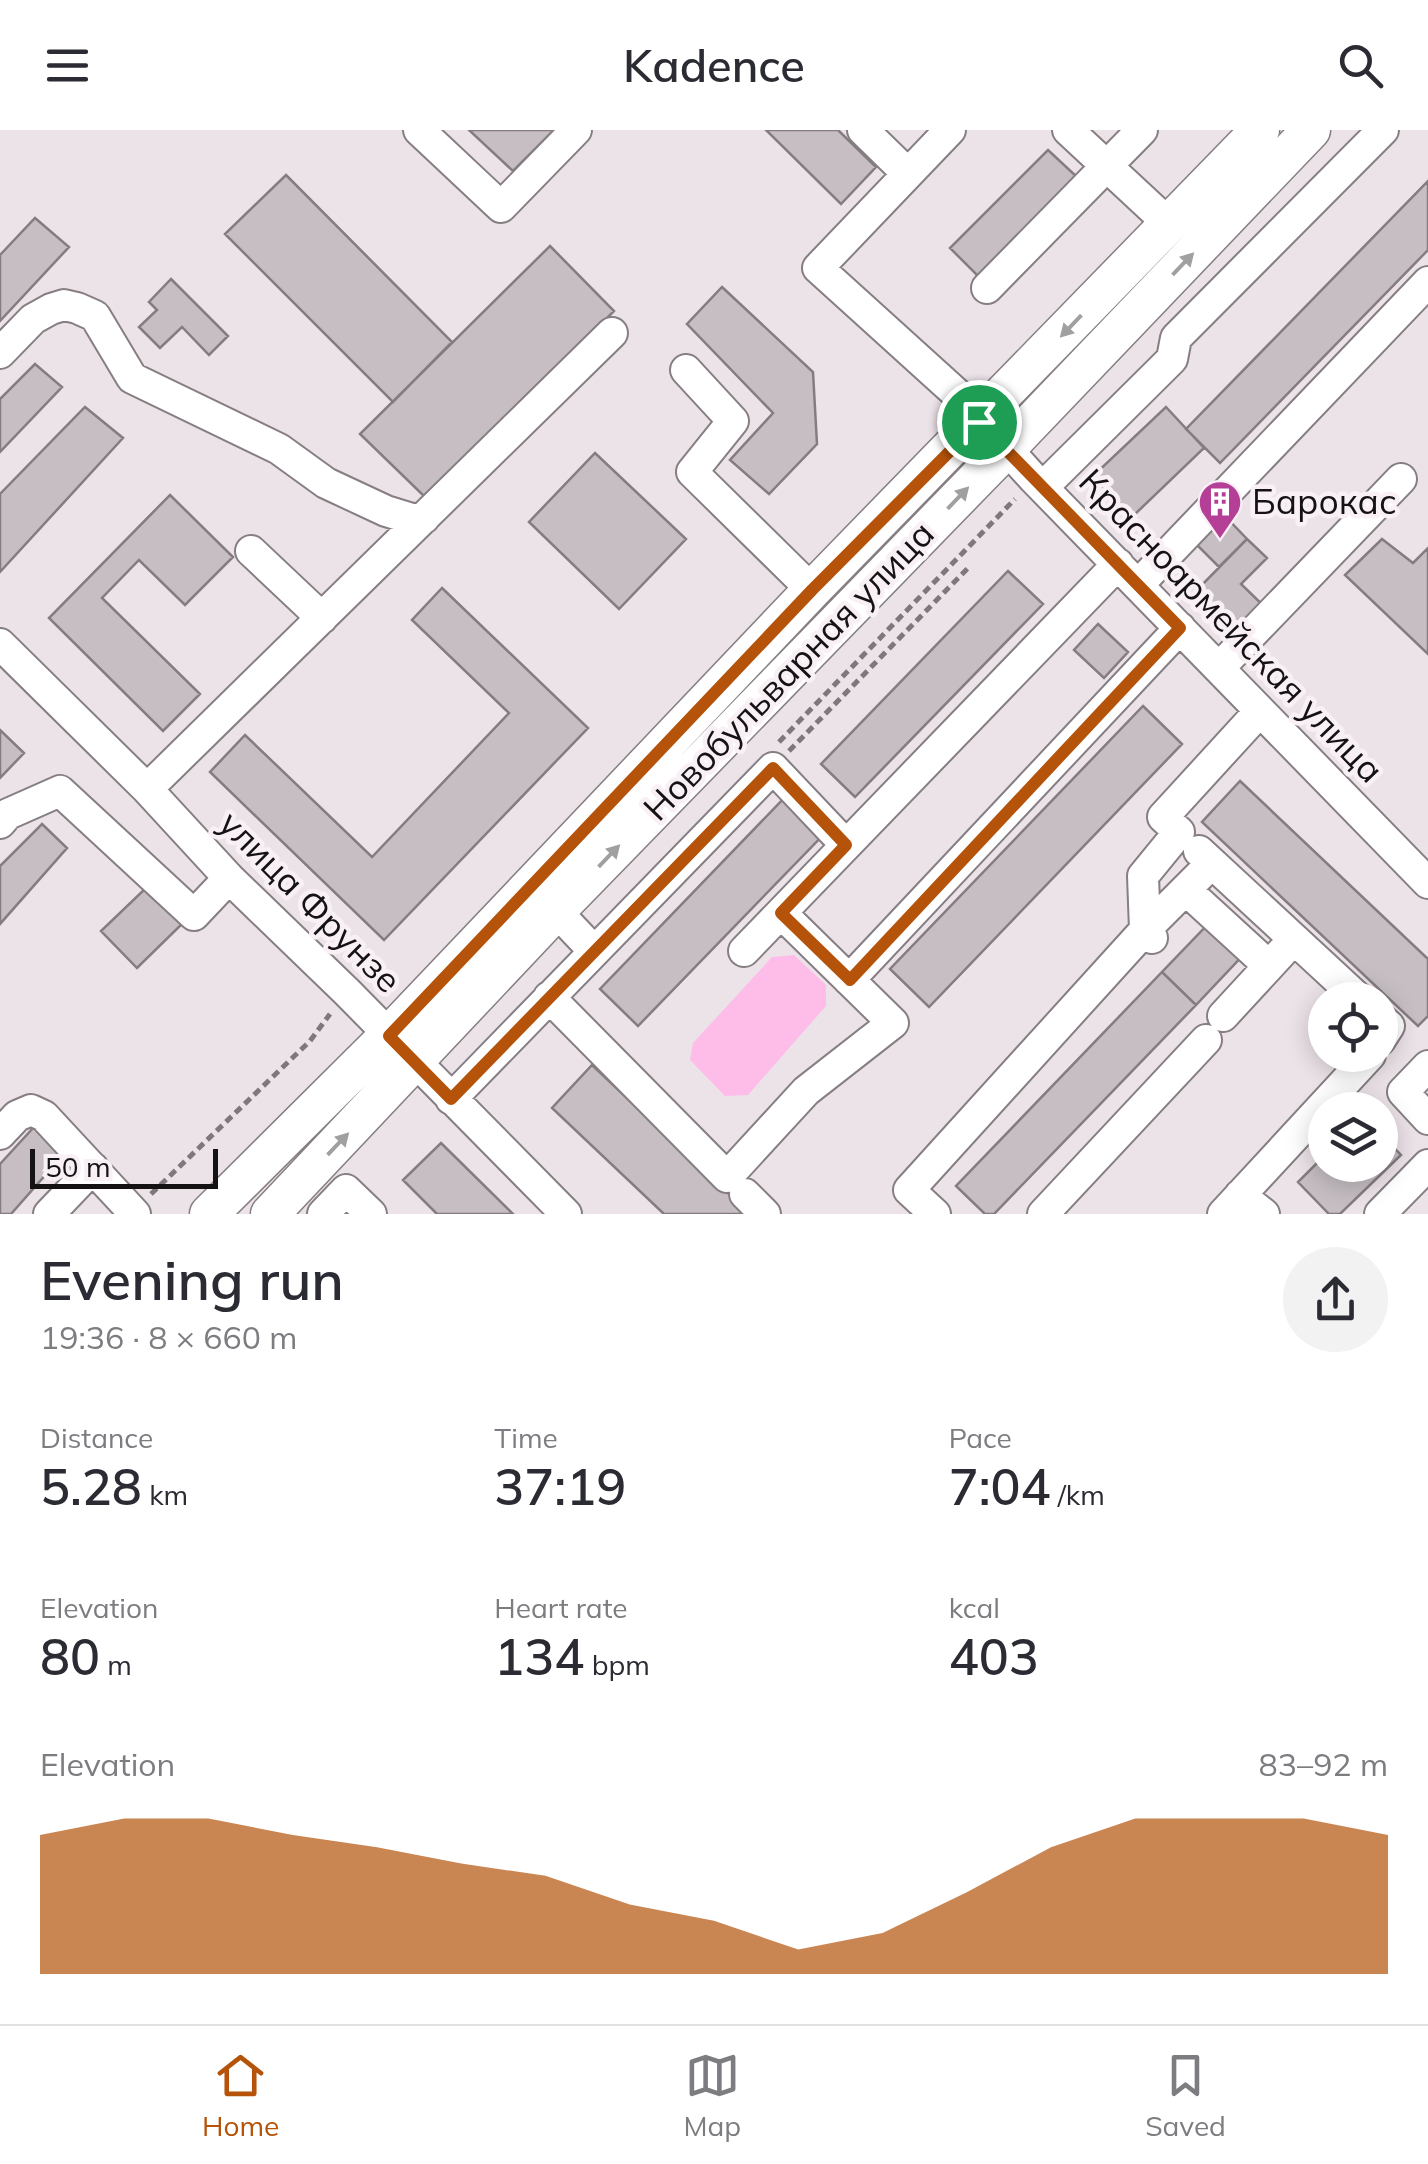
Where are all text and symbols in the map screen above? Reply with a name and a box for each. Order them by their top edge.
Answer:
text: Kadence [623,37,805,93]
icon: menu [40,38,95,93]
icon: search [1333,38,1388,93]
one-way arrow [1171,252,1194,276]
one-way arrow [1060,314,1083,338]
pin [937,380,1022,465]
icon: arrive [952,395,1007,450]
street label: Красноармейская улица [1070,459,1393,791]
building icon: Барокас [1197,479,1243,540]
place label: Барокас [1252,479,1397,523]
one-way arrow [946,487,969,511]
street label: Новобульварная улица [634,511,943,829]
street label: улица Фрунзе [210,801,411,1002]
one-way arrow [596,845,620,869]
map controls [1308,982,1398,1182]
button: locate [1308,982,1398,1072]
button: layers [1308,1092,1398,1182]
one-way arrow [326,1132,349,1156]
scale bar [30,1144,218,1188]
text: 50 m [45,1149,111,1184]
text: Evening run [40,1245,344,1314]
button: share [1283,1247,1388,1352]
text: 19:36 · 8 × 660 m [40,1317,297,1357]
text: Distance [40,1420,153,1455]
text: Time [494,1420,558,1455]
text: Pace [949,1420,1012,1455]
text: 5.28 [40,1455,142,1518]
text: 37:19 [494,1455,626,1518]
text: 7:04 [949,1455,1051,1518]
text: km [142,1477,188,1512]
text: /km [1051,1477,1105,1512]
text: Elevation [40,1590,158,1625]
text: Heart rate [494,1590,628,1625]
text: kcal [949,1590,1000,1625]
text: 80 [40,1625,100,1688]
text: 134 [494,1625,584,1688]
text: 403 [949,1625,1039,1688]
text: m [100,1647,132,1682]
text: bpm [584,1647,650,1682]
text: Elevation [40,1744,175,1784]
text: 83–92 m [1259,1744,1388,1784]
tab: Home [202,2048,279,2143]
tab: Map [683,2048,741,2143]
tab: Saved [1145,2048,1226,2143]

